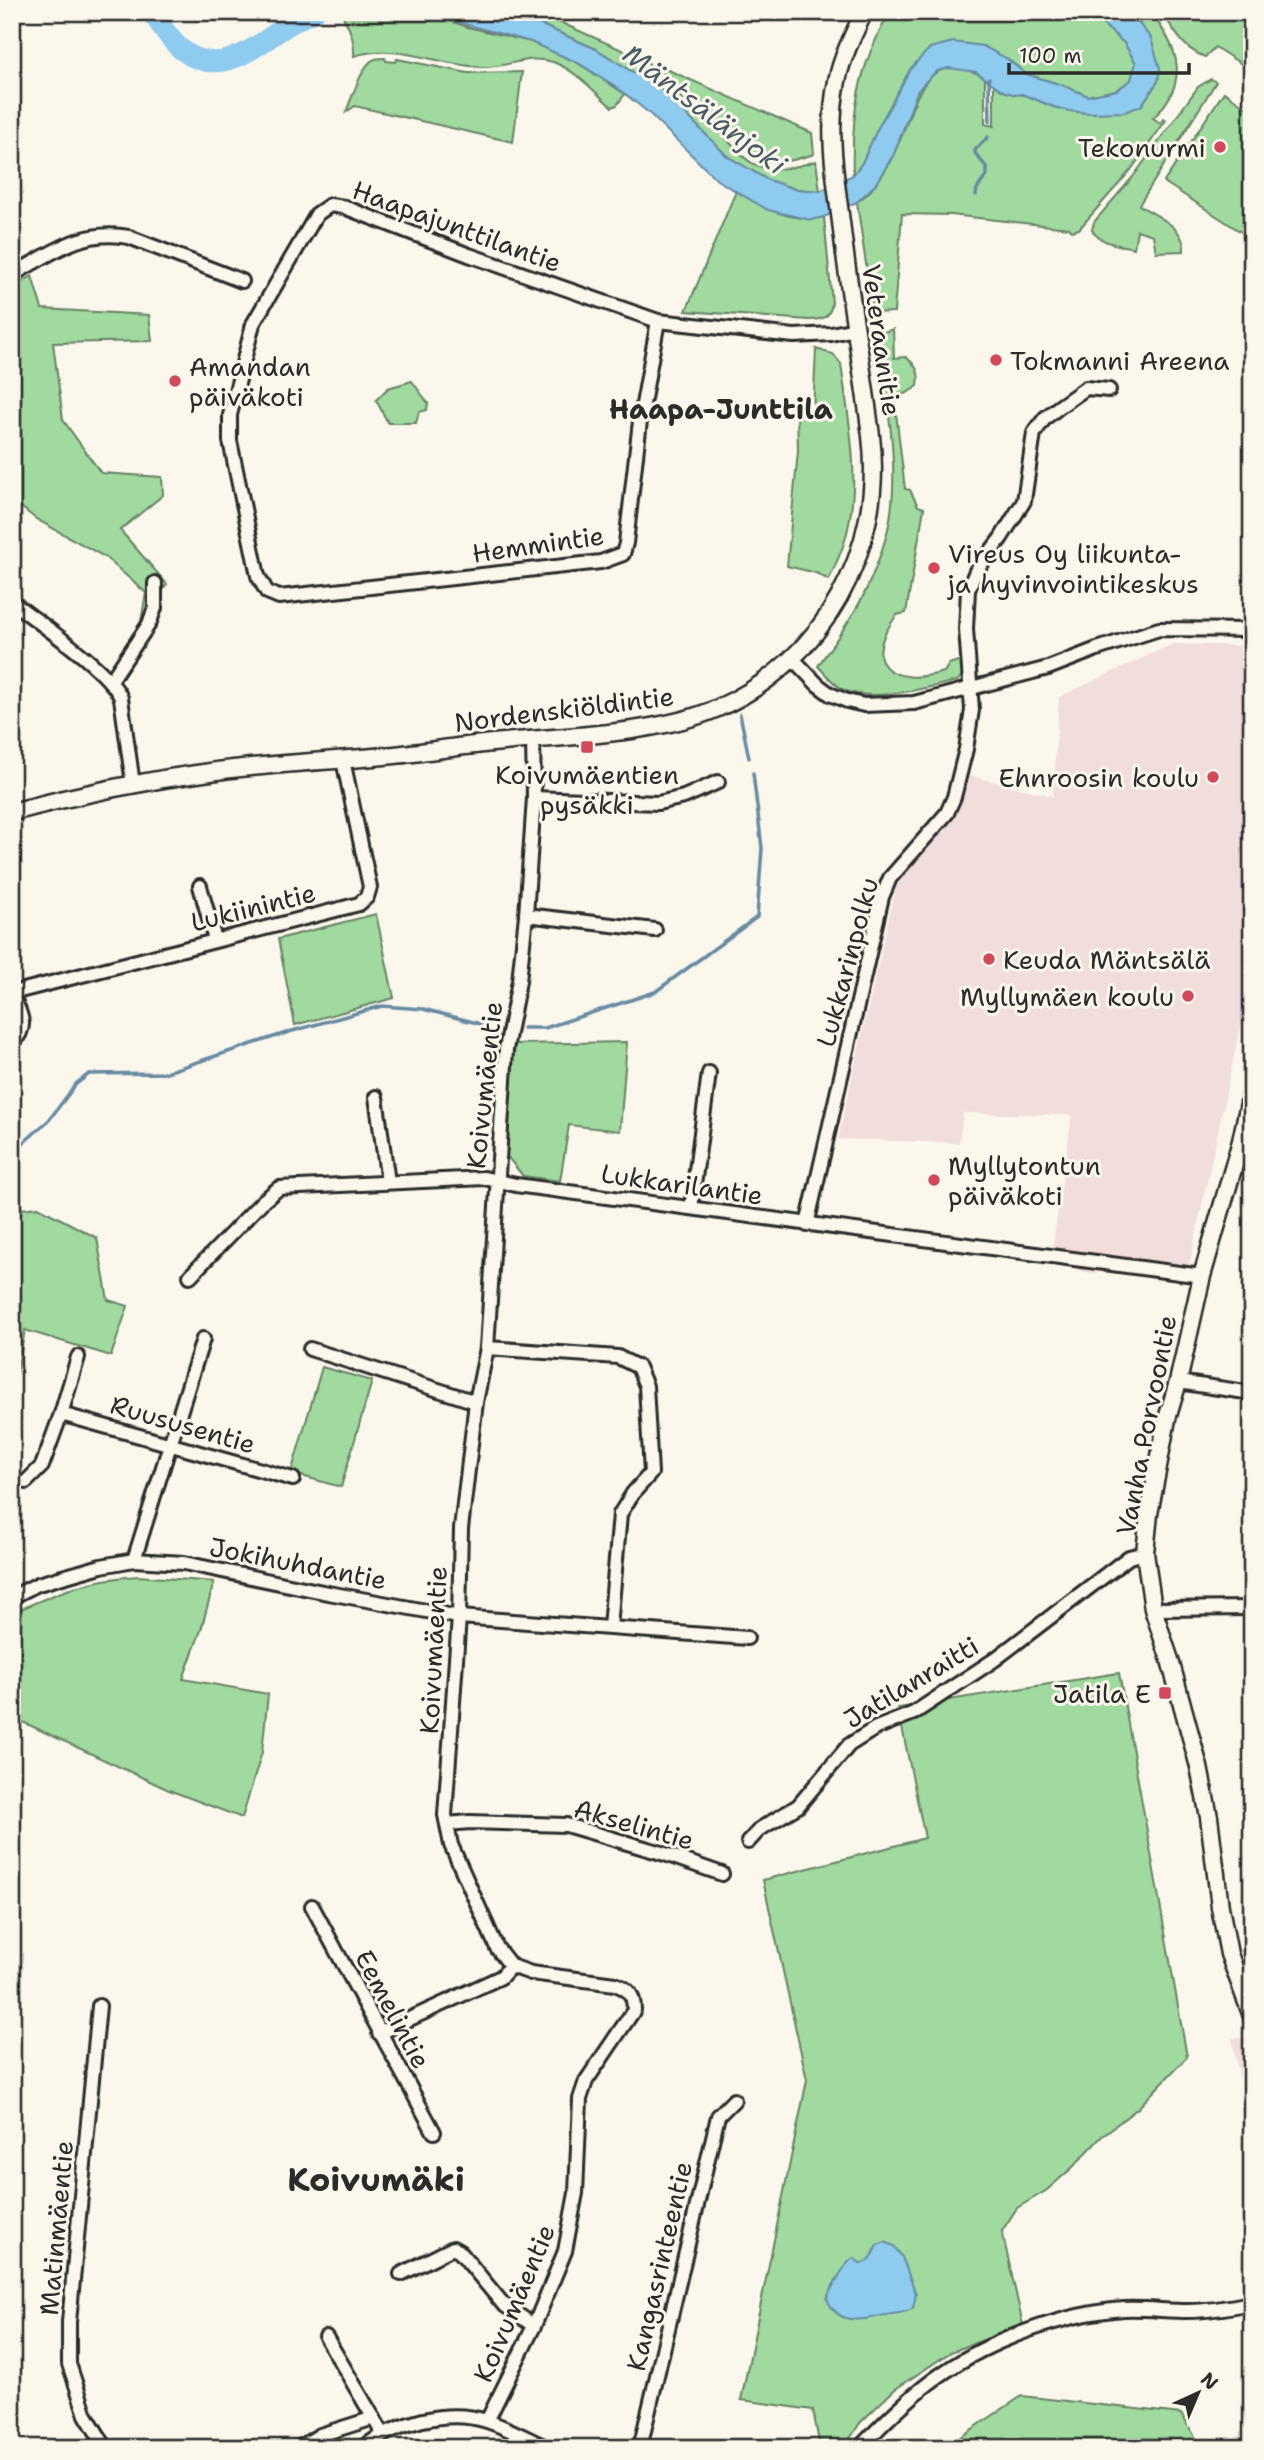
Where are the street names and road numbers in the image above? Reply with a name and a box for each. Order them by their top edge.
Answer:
street label: Haapajunttilantie [348,172,566,280]
street label: Veteraanitie [854,262,910,418]
street label: Hemmintie [470,517,606,571]
street label: Nordenskiöldintie [452,678,676,740]
street label: Lukkarinpolku [808,873,886,1051]
street label: Lukiinintie [187,875,319,939]
street label: Koivumäentie [458,999,510,1171]
street label: Lukkarilantie [599,1155,765,1213]
street label: Vanha Porvoontie [1108,1312,1184,1538]
street label: Ruususentie [106,1387,260,1461]
street label: Jokihuhdantie [207,1529,389,1597]
street label: Koivumäentie [411,1565,455,1735]
street label: Jatilanraitti [837,1628,985,1736]
street label: Akselintie [570,1790,698,1858]
street label: Eemelintie [347,1944,439,2074]
street label: Matinmäentie [31,2139,81,2317]
street label: Kangasrinteentie [618,2158,700,2374]
street label: Koivumäentie [465,2219,563,2387]

